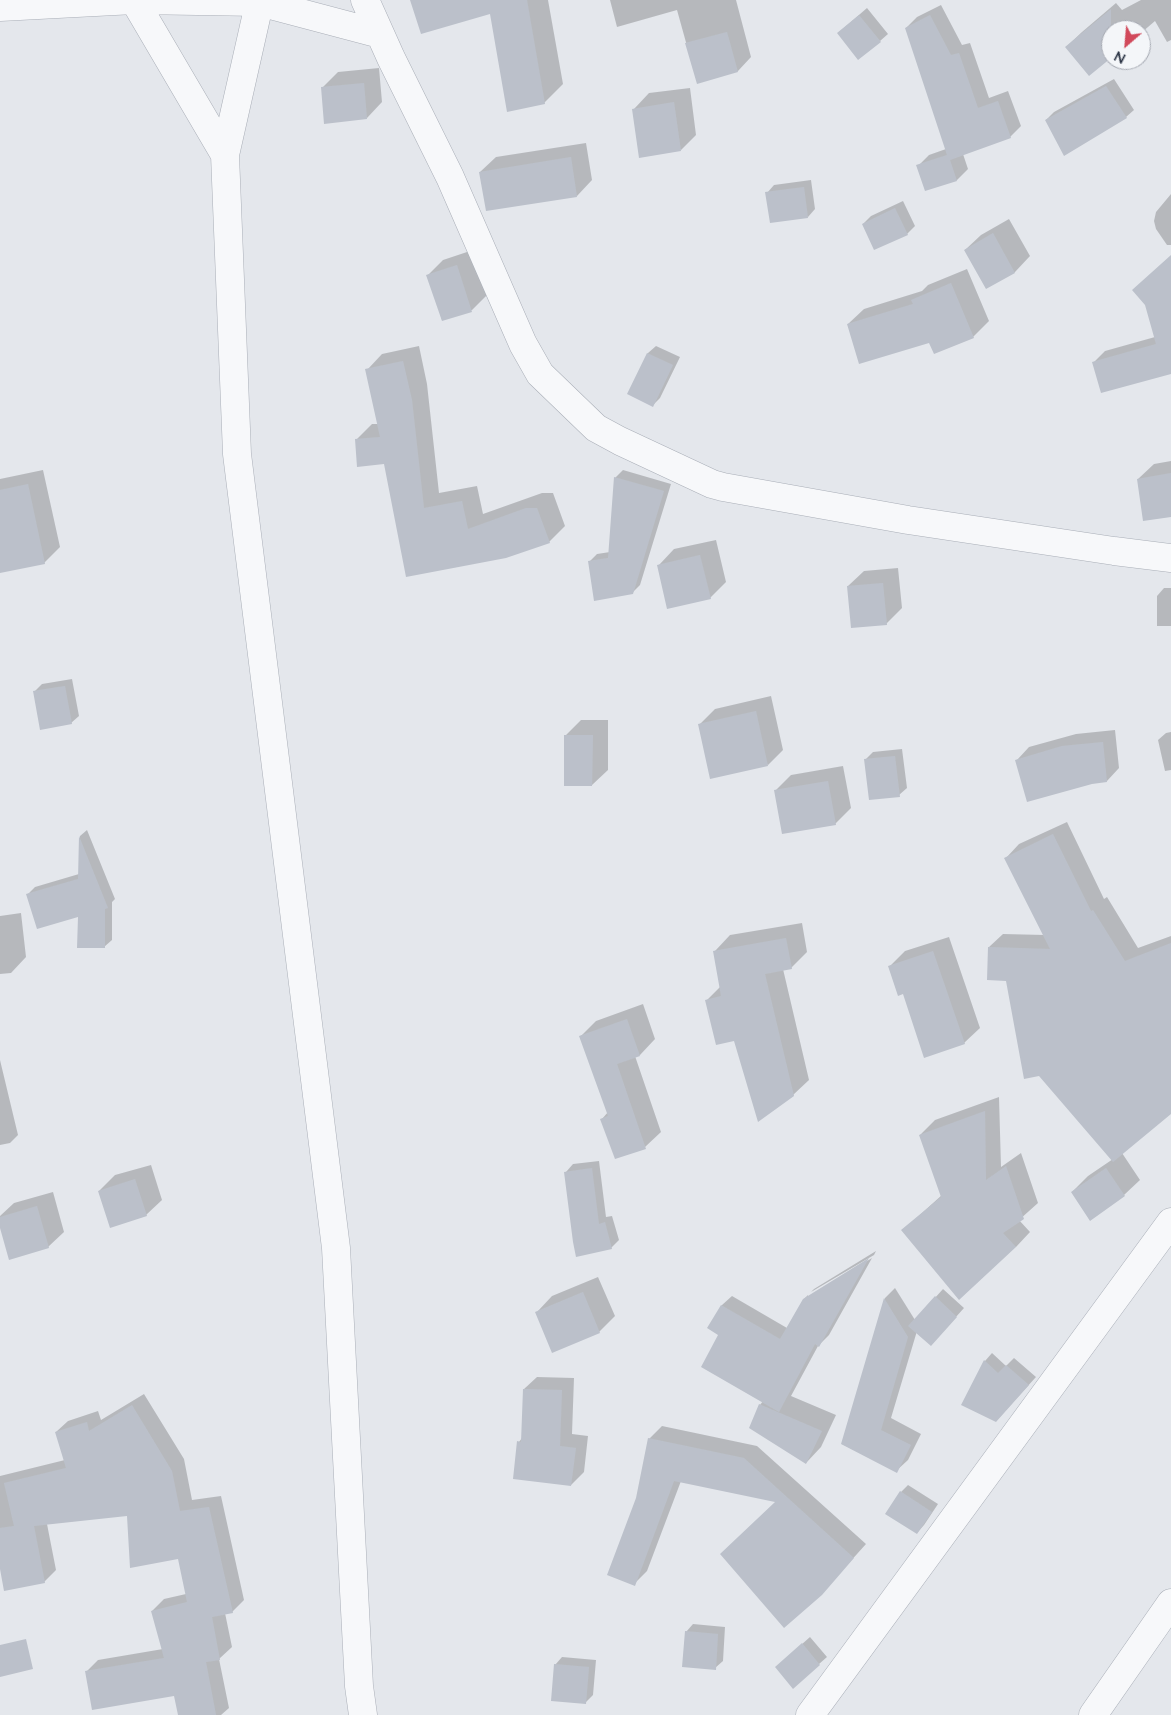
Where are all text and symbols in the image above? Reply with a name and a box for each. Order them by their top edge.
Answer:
north arrow [1101,20,1151,70]
text: N [1111,48,1128,68]

